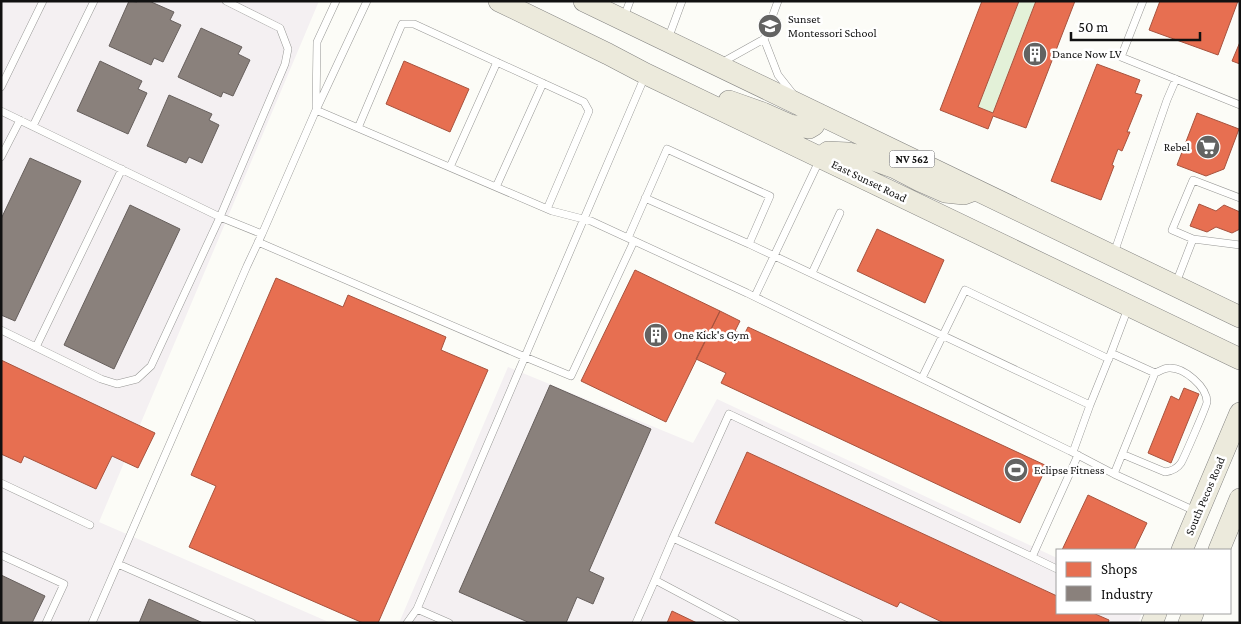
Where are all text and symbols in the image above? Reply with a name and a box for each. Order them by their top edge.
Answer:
scale bar [1071,10,1200,42]
place label: Sunset Montessori School [788,12,877,40]
school or university icon: Sunset Montessori School [757,13,783,39]
text: 50 m [1078,19,1108,35]
building icon: Dance Now LV [1022,41,1048,67]
place label: Dance Now LV [1052,47,1122,61]
supermarket icon: Rebel [1195,134,1221,160]
place label: Rebel [1164,140,1190,154]
road number: NV 562 [890,150,934,168]
street label: East Sunset Road [829,157,910,206]
building icon: One Kick's Gym [643,322,669,348]
place label: One Kick's Gym [674,328,749,342]
street label: South Pecos Road [1182,454,1228,537]
sports icon: Eclipse Fitness [1003,457,1029,483]
place label: Eclipse Fitness [1034,463,1105,477]
legend [1056,549,1231,614]
text: Shops [1101,561,1137,578]
text: Industry [1101,586,1153,603]

